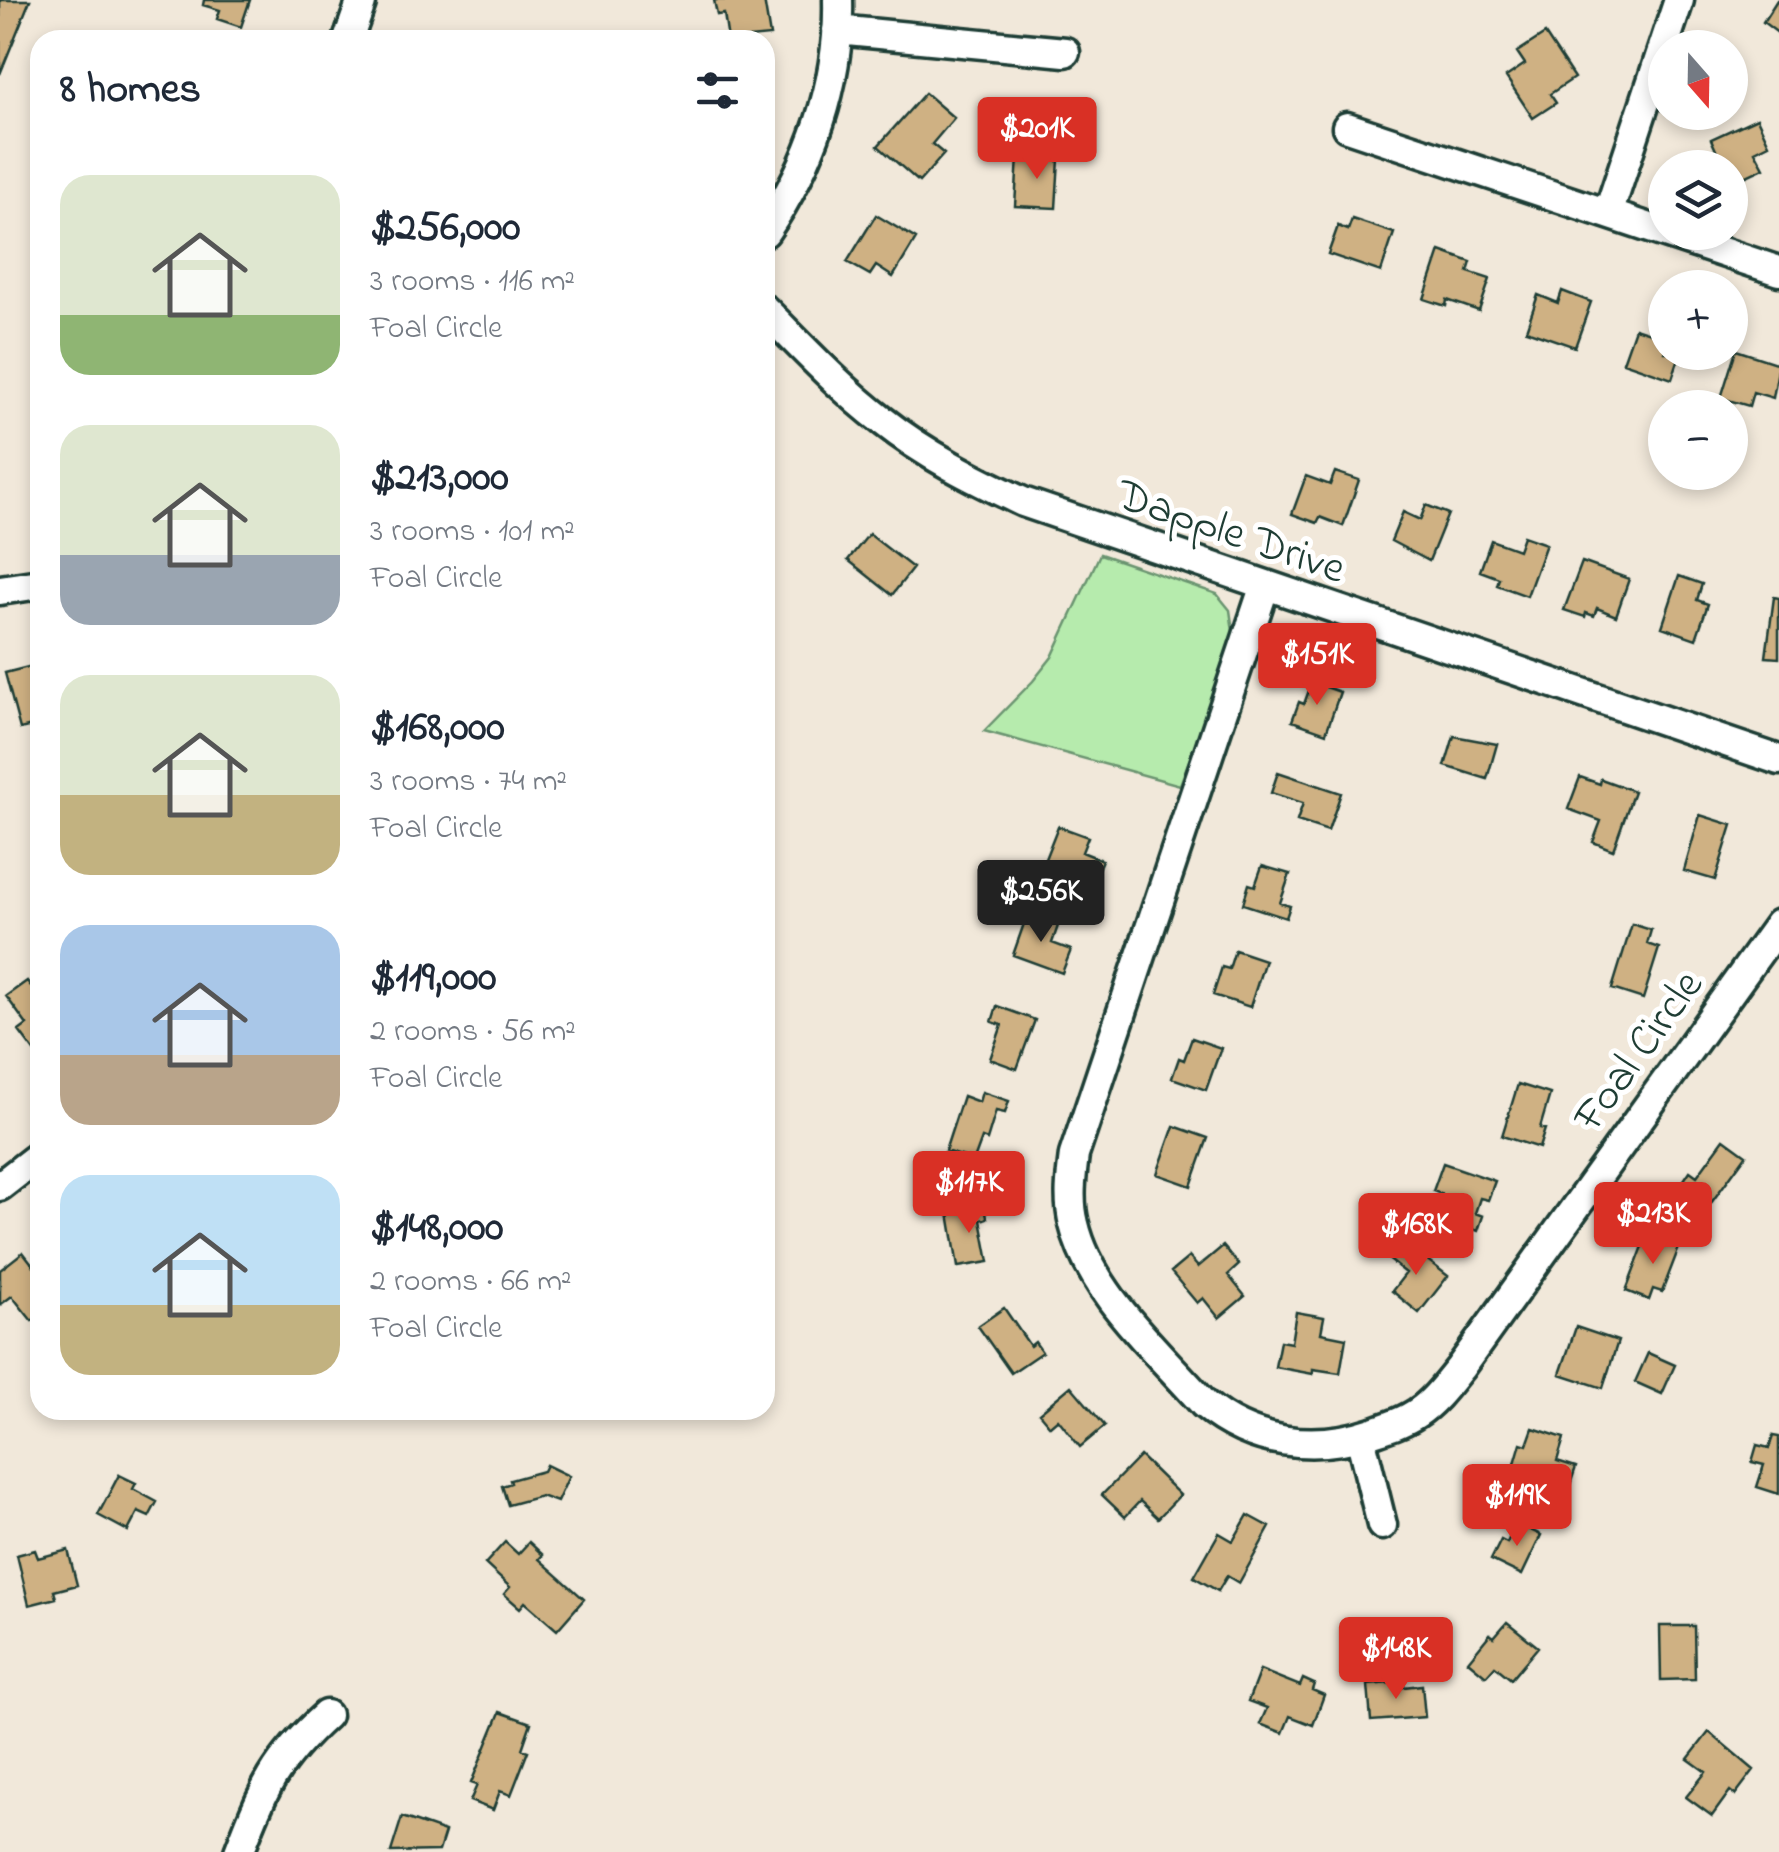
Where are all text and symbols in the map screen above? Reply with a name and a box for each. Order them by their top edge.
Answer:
north arrow [1648,30,1748,130]
map controls [1648,30,1748,490]
text: 8 homes [60,60,201,121]
icon: filters [690,63,745,118]
pin: $201K [967,97,1107,182]
text: $201K [1000,106,1074,153]
button: layers [1648,150,1748,250]
text: $256,000 [370,198,520,259]
icon: home [140,215,260,335]
text: 3 rooms · 116 m² [370,259,575,306]
button: + [1648,270,1748,370]
text: Foal Circle [370,306,502,353]
button: − [1648,390,1748,490]
text: $213,000 [370,448,509,509]
street label: Dapple Drive [1106,463,1354,604]
icon: home [140,465,260,585]
text: 3 rooms · 101 m² [370,509,575,556]
text: Foal Circle [370,556,502,603]
pin: $151K [1247,623,1387,708]
text: $151K [1280,632,1354,679]
text: $168,000 [370,698,505,759]
icon: home [140,715,260,835]
text: 3 rooms · 74 m² [370,759,567,806]
text: Foal Circle [370,806,502,853]
pin: $256K [971,860,1111,945]
text: $256K [999,869,1083,916]
text: $119,000 [370,948,496,1009]
street label: Foal Circle [1558,957,1722,1147]
icon: home [140,965,260,1085]
text: 2 rooms · 56 m² [370,1009,576,1056]
text: Foal Circle [370,1056,502,1103]
pin: $117K [899,1151,1039,1236]
text: $117K [935,1160,1003,1207]
pin: $213K [1583,1182,1723,1267]
text: $213K [1616,1191,1690,1238]
pin: $168K [1346,1193,1486,1278]
text: $148,000 [370,1198,503,1259]
text: $168K [1380,1202,1452,1249]
icon: home [140,1215,260,1335]
text: 2 rooms · 66 m² [370,1259,572,1306]
text: Foal Circle [370,1306,502,1353]
pin: $119K [1447,1464,1587,1549]
text: $119K [1485,1473,1549,1520]
pin: $148K [1326,1617,1466,1702]
text: $148K [1361,1626,1431,1673]

